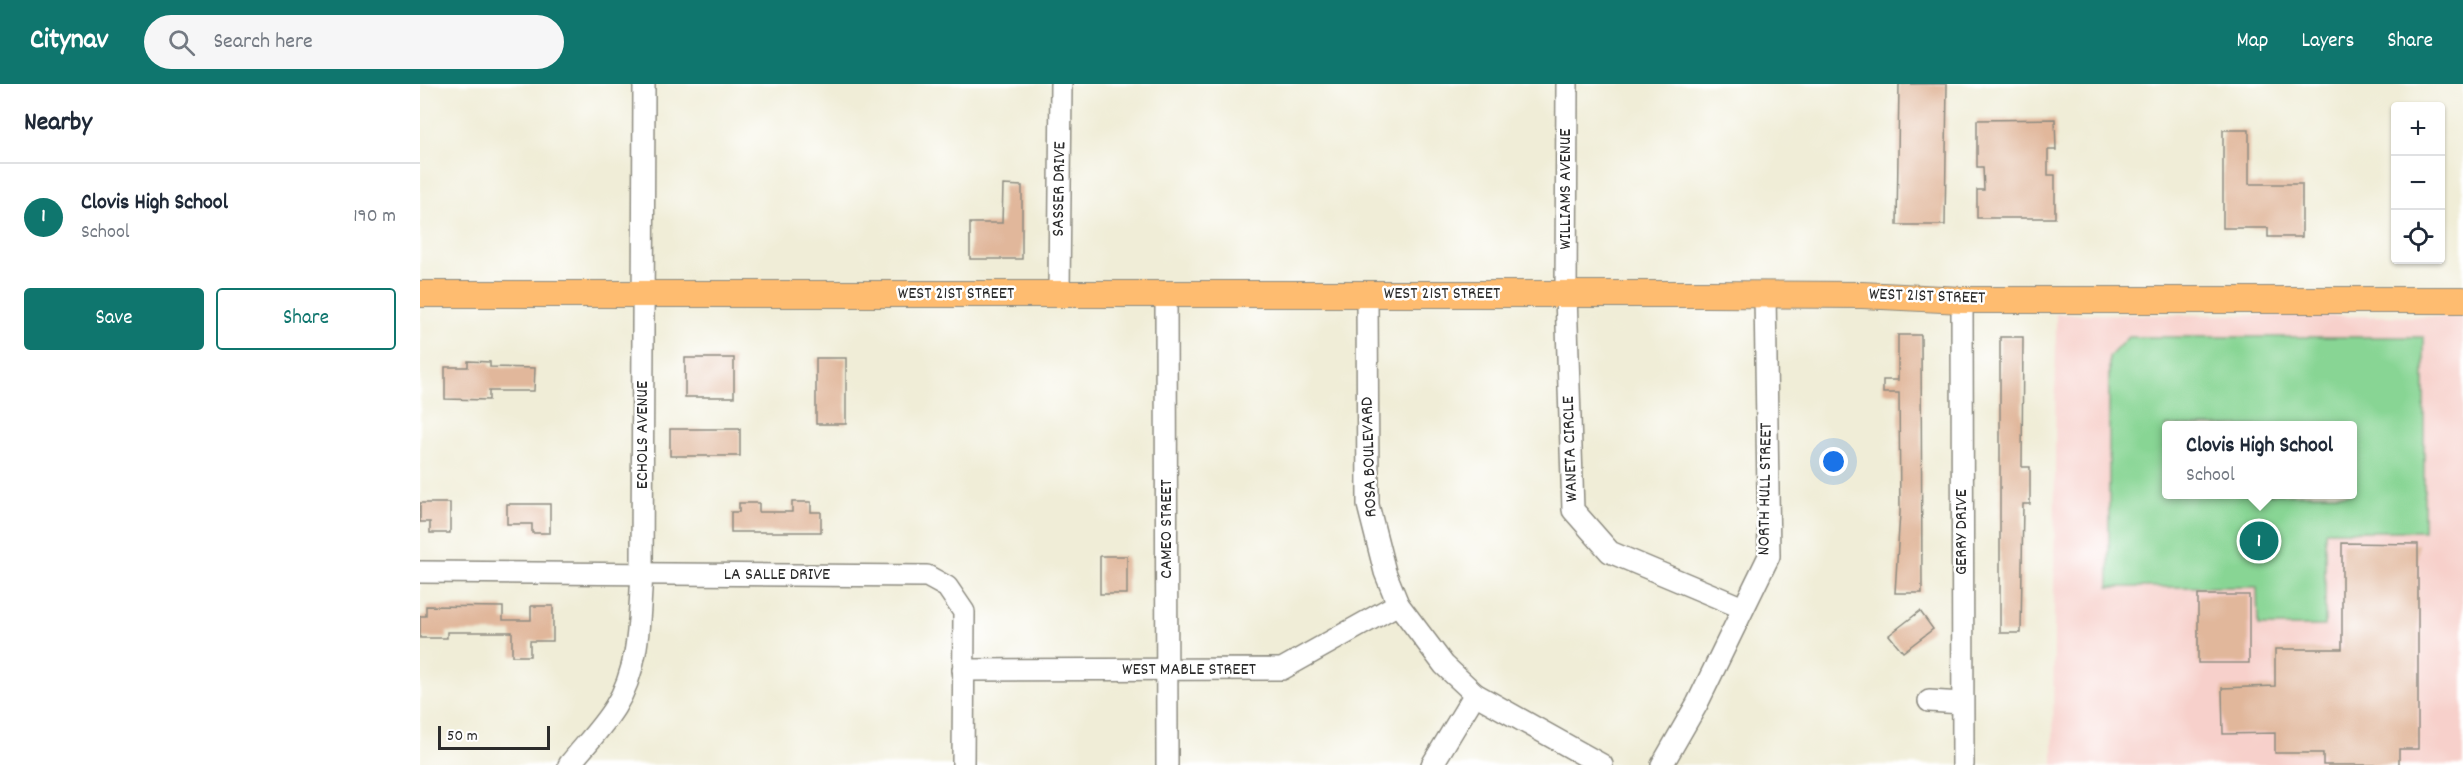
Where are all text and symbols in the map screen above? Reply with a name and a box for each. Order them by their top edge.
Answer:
search box [144,15,564,69]
text: Citynav [30,22,108,62]
icon: search [165,26,198,59]
text: Search here [213,27,313,58]
text: Map [2237,27,2268,57]
text: Layers [2301,27,2354,57]
text: Share [2387,27,2433,57]
map controls [2391,102,2445,264]
button: + [2391,102,2445,156]
text: Nearby [24,105,92,142]
street label: WILLIAMS AVENUE [1554,128,1579,250]
street label: SASSER DRIVE [1047,141,1073,237]
button: − [2391,156,2445,210]
text: Clovis High School [81,188,228,219]
text: 1 [41,203,46,231]
text: 190 m [353,203,396,231]
button: locate [2391,210,2445,264]
text: School [81,219,130,247]
street label: WEST 21ST STREET [898,282,1014,307]
street label: WEST 21ST STREET [1384,282,1500,307]
street label: WEST 21ST STREET [1868,282,1986,312]
button: Save [24,288,204,350]
button: Share [216,288,396,350]
street label: ECHOLS AVENUE [631,381,656,489]
street label: ROSA BOULEVARD [1355,396,1385,518]
street label: WANETA CIRCLE [1557,396,1585,502]
popup [2162,421,2357,499]
street label: NORTH HULL STREET [1752,422,1780,556]
text: Clovis High School [2186,431,2333,462]
your location [1819,447,1848,476]
text: School [2186,462,2235,490]
street label: CAMEO STREET [1155,479,1180,579]
street label: GERRY DRIVE [1950,489,1975,575]
pin: 1 [2240,518,2278,564]
street label: LA SALLE DRIVE [724,563,830,588]
street label: WEST MABLE STREET [1122,658,1256,683]
scale bar [438,723,550,750]
text: 50 m [447,725,478,748]

